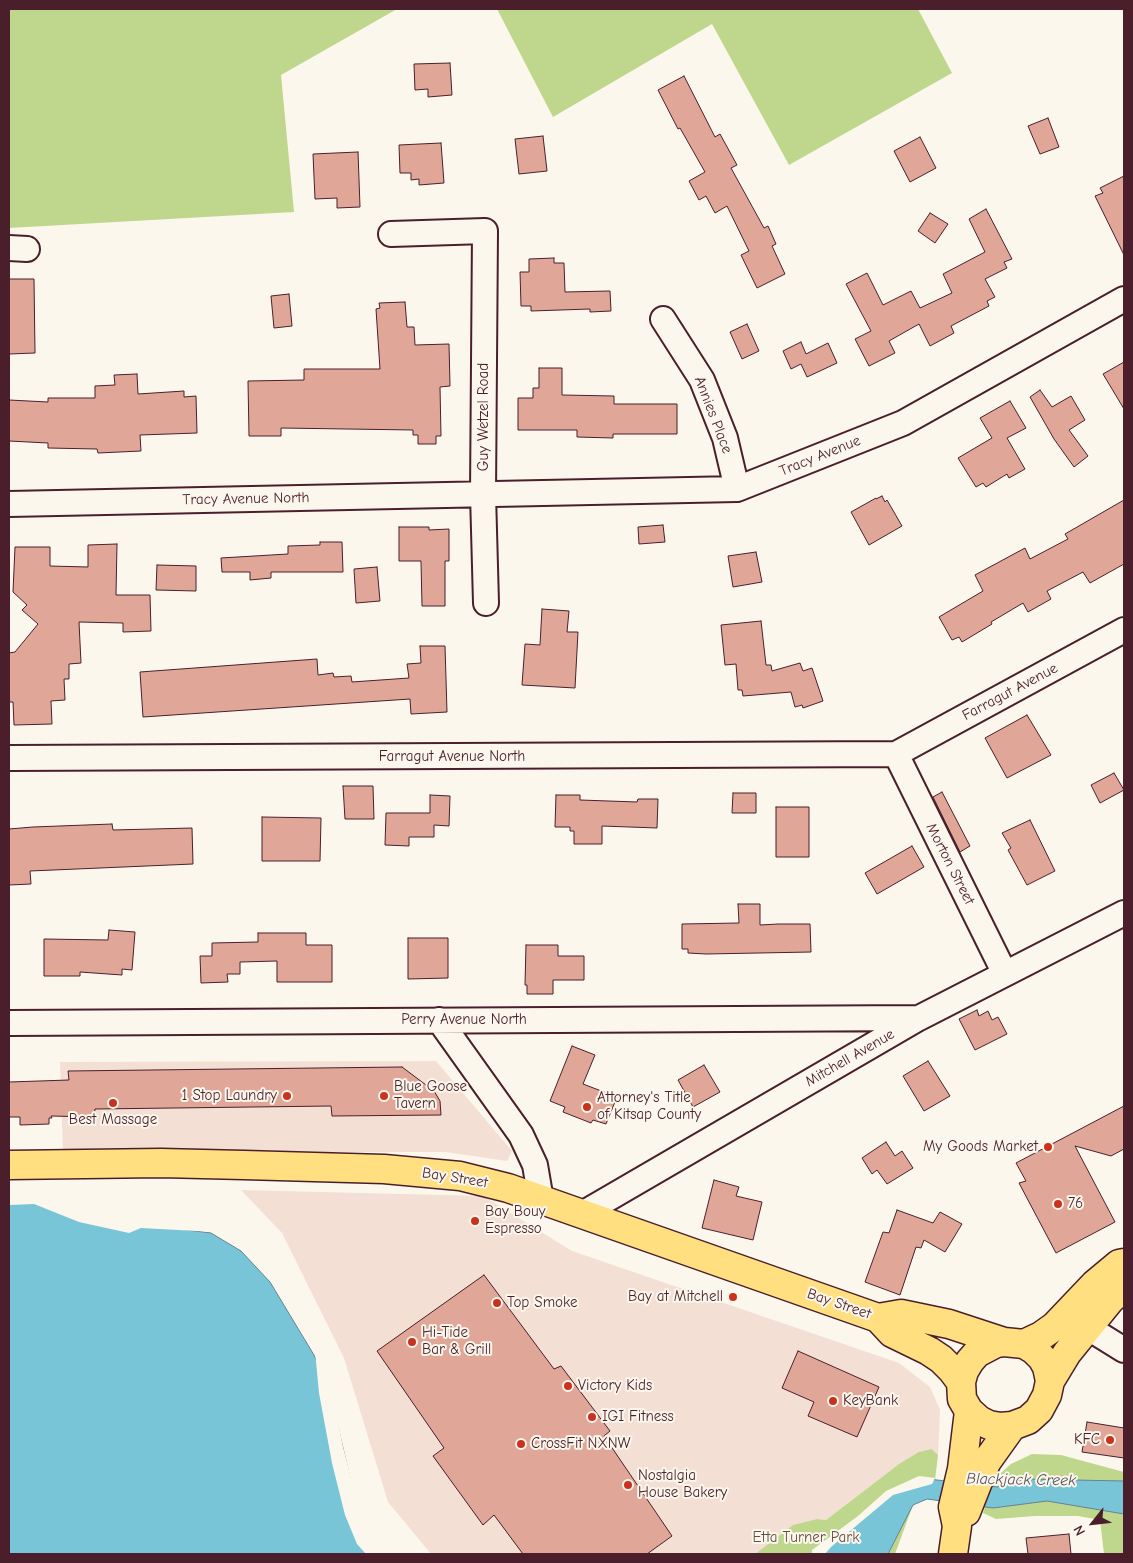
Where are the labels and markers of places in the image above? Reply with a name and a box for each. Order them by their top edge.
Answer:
place label: Blue Goose Tavern [394,1078,467,1113]
place label: 1 Stop Laundry [181,1087,277,1105]
place label: Attorney's Title of Kitsap County [597,1089,701,1124]
marker: 1 Stop Laundry [281,1090,293,1102]
marker: Blue Goose Tavern [378,1090,390,1102]
marker: Best Massage [107,1097,119,1109]
marker: Attorney's Title of Kitsap County [581,1101,593,1113]
place label: Best Massage [69,1111,157,1129]
place label: My Goods Market [923,1138,1038,1156]
marker: My Goods Market [1042,1141,1054,1153]
place label: 76 [1068,1195,1083,1213]
marker: 76 [1052,1198,1064,1210]
place label: Bay Bouy Espresso [485,1203,545,1238]
marker: Bay Bouy Espresso [469,1215,481,1227]
place label: Bay at Mitchell [628,1288,723,1306]
marker: Bay at Mitchell [727,1291,739,1303]
place label: Top Smoke [507,1294,577,1312]
marker: Top Smoke [491,1297,503,1309]
place label: Hi-Tide Bar & Grill [422,1324,491,1359]
marker: Hi-Tide Bar & Grill [406,1336,418,1348]
place label: Victory Kids [578,1377,652,1395]
marker: Victory Kids [562,1380,574,1392]
place label: KeyBank [843,1392,898,1410]
marker: KeyBank [827,1395,839,1407]
place label: IGI Fitness [602,1408,674,1426]
marker: IGI Fitness [586,1411,598,1423]
place label: KFC [1074,1431,1100,1449]
marker: KFC [1104,1434,1116,1446]
place label: CrossFit NXNW [531,1435,631,1453]
marker: CrossFit NXNW [515,1438,527,1450]
place label: Nostalgia House Bakery [638,1467,727,1502]
marker: Nostalgia House Bakery [622,1479,634,1491]

